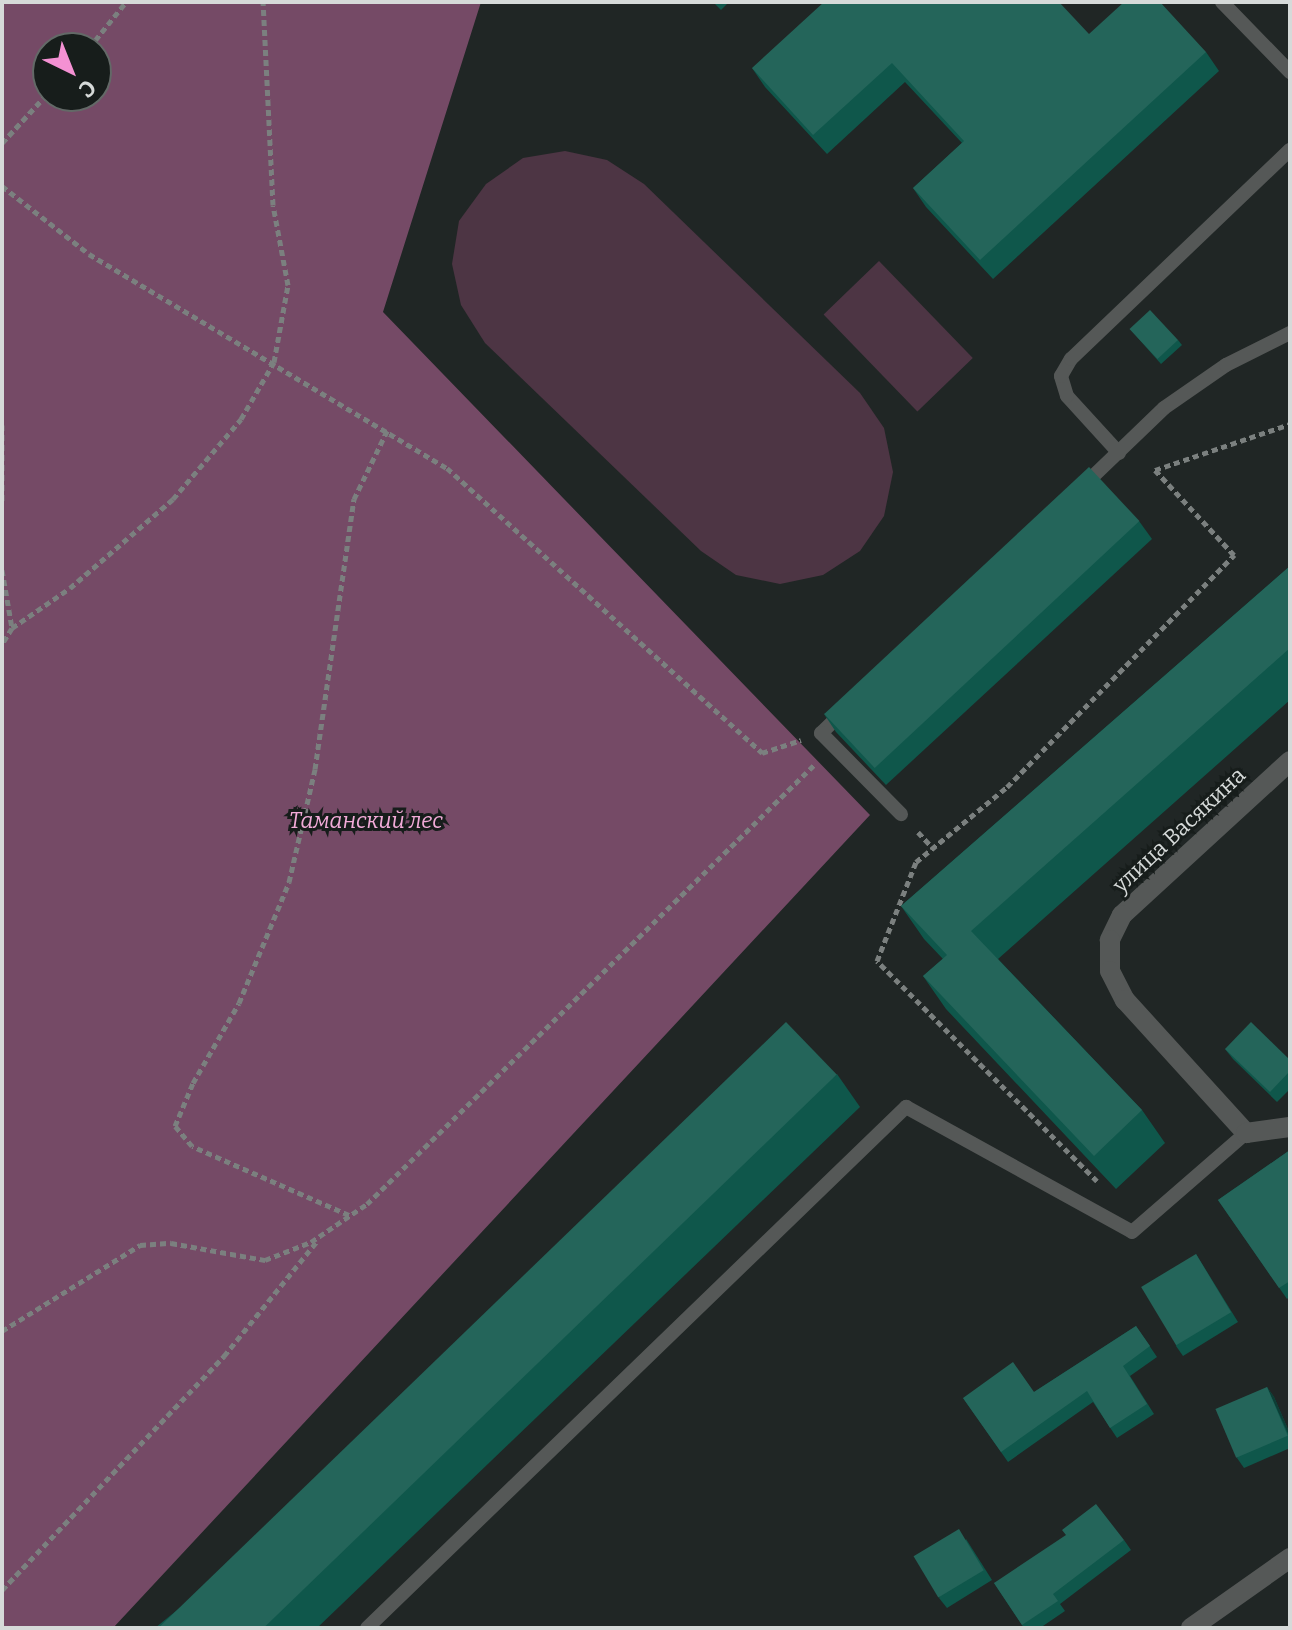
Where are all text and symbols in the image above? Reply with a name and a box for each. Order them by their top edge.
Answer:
north arrow [32,32,112,112]
text: С [73,74,102,103]
street label: улица Васякина [1107,762,1251,898]
park label: Таманский лес [289,808,443,834]

